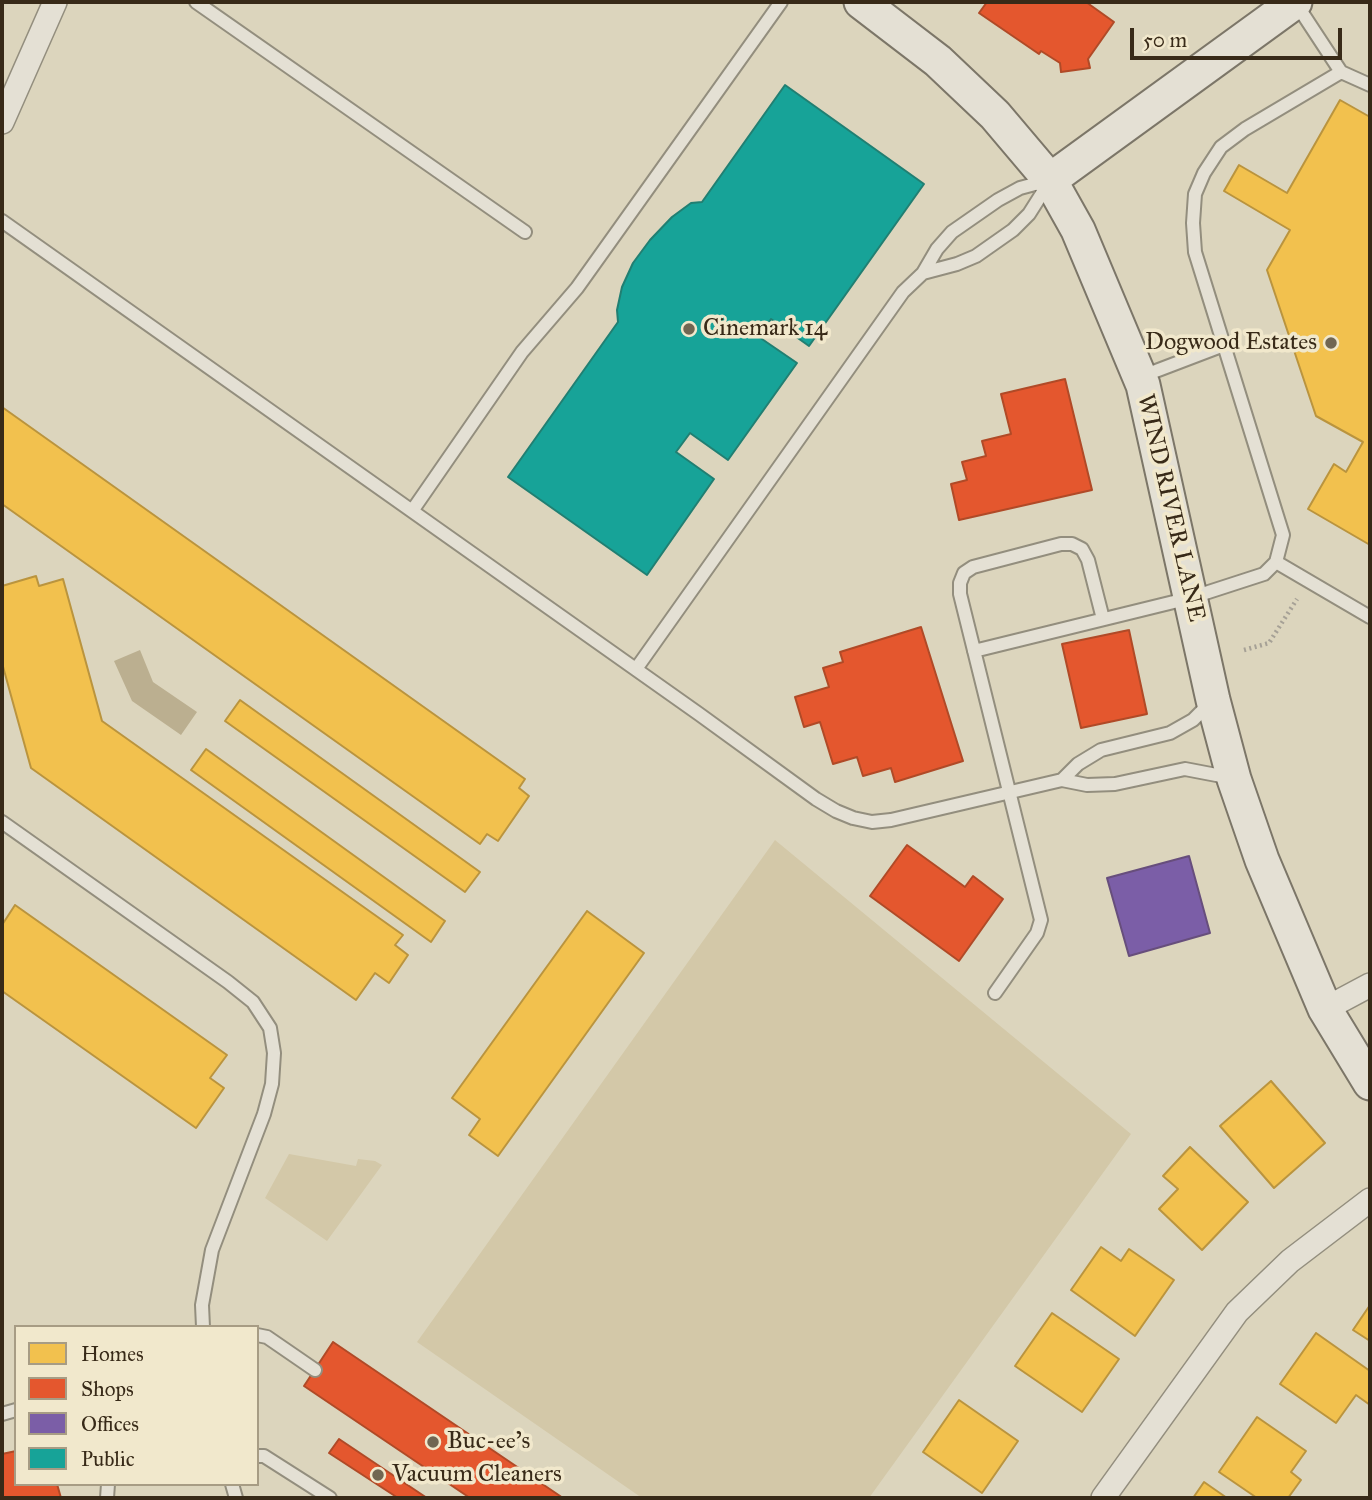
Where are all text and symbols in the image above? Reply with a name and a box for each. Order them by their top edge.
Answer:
scale bar [1134,14,1346,58]
text: 50 m [1143,27,1187,53]
place label: Cinemark 14 [703,315,827,343]
marker: Cinemark 14 [681,321,697,337]
place label: Dogwood Estates [1145,329,1317,357]
marker: Dogwood Estates [1323,335,1339,351]
street label: WIND RIVER LANE [1130,391,1210,625]
legend [14,1325,259,1486]
text: Homes [81,1341,144,1367]
text: Shops [81,1376,134,1402]
text: Offices [81,1411,139,1437]
place label: Buc-ee's [447,1428,530,1456]
marker: Buc-ee's [425,1434,441,1450]
text: Public [81,1446,135,1472]
place label: Vacuum Cleaners [392,1461,562,1489]
marker: Vacuum Cleaners [370,1467,386,1483]

